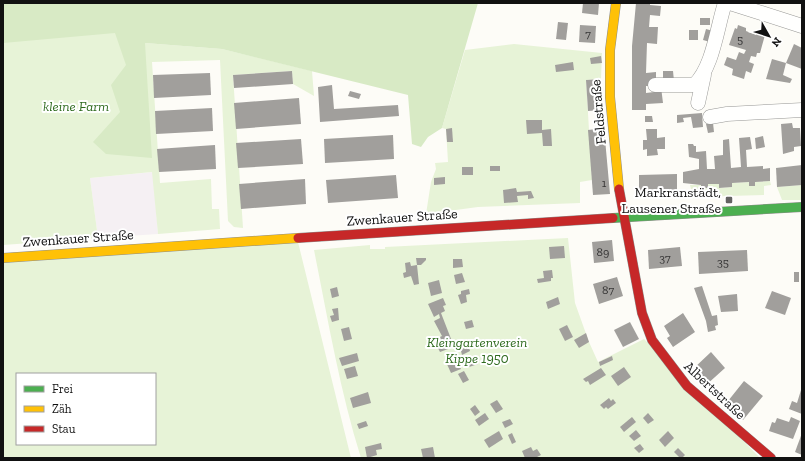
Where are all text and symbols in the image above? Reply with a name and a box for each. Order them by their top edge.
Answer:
north arrow [749,16,789,56]
house number: 7 [585,27,591,41]
house number: 5 [737,32,743,46]
text: N [768,35,784,50]
street label: Feldstraße [587,78,610,145]
park label: kleine Farm [43,98,109,115]
house number: 1 [602,176,607,190]
place label: Markranstädt, Lausener Straße [622,184,721,217]
marker: Markranstädt, Lausener Straße [724,195,734,205]
street label: Zwenkauer Straße [346,205,459,230]
street label: Zwenkauer Straße [22,226,135,251]
house number: 89 [597,245,609,259]
house number: 37 [659,251,671,265]
house number: 35 [717,255,729,269]
house number: 87 [602,283,614,297]
park label: Kleingartenverein Kippe 1950 [427,334,527,367]
street label: Albertstraße [680,358,749,423]
legend [16,373,156,445]
text: Frei [52,382,73,396]
text: Zäh [52,402,72,416]
text: Stau [52,422,76,436]

